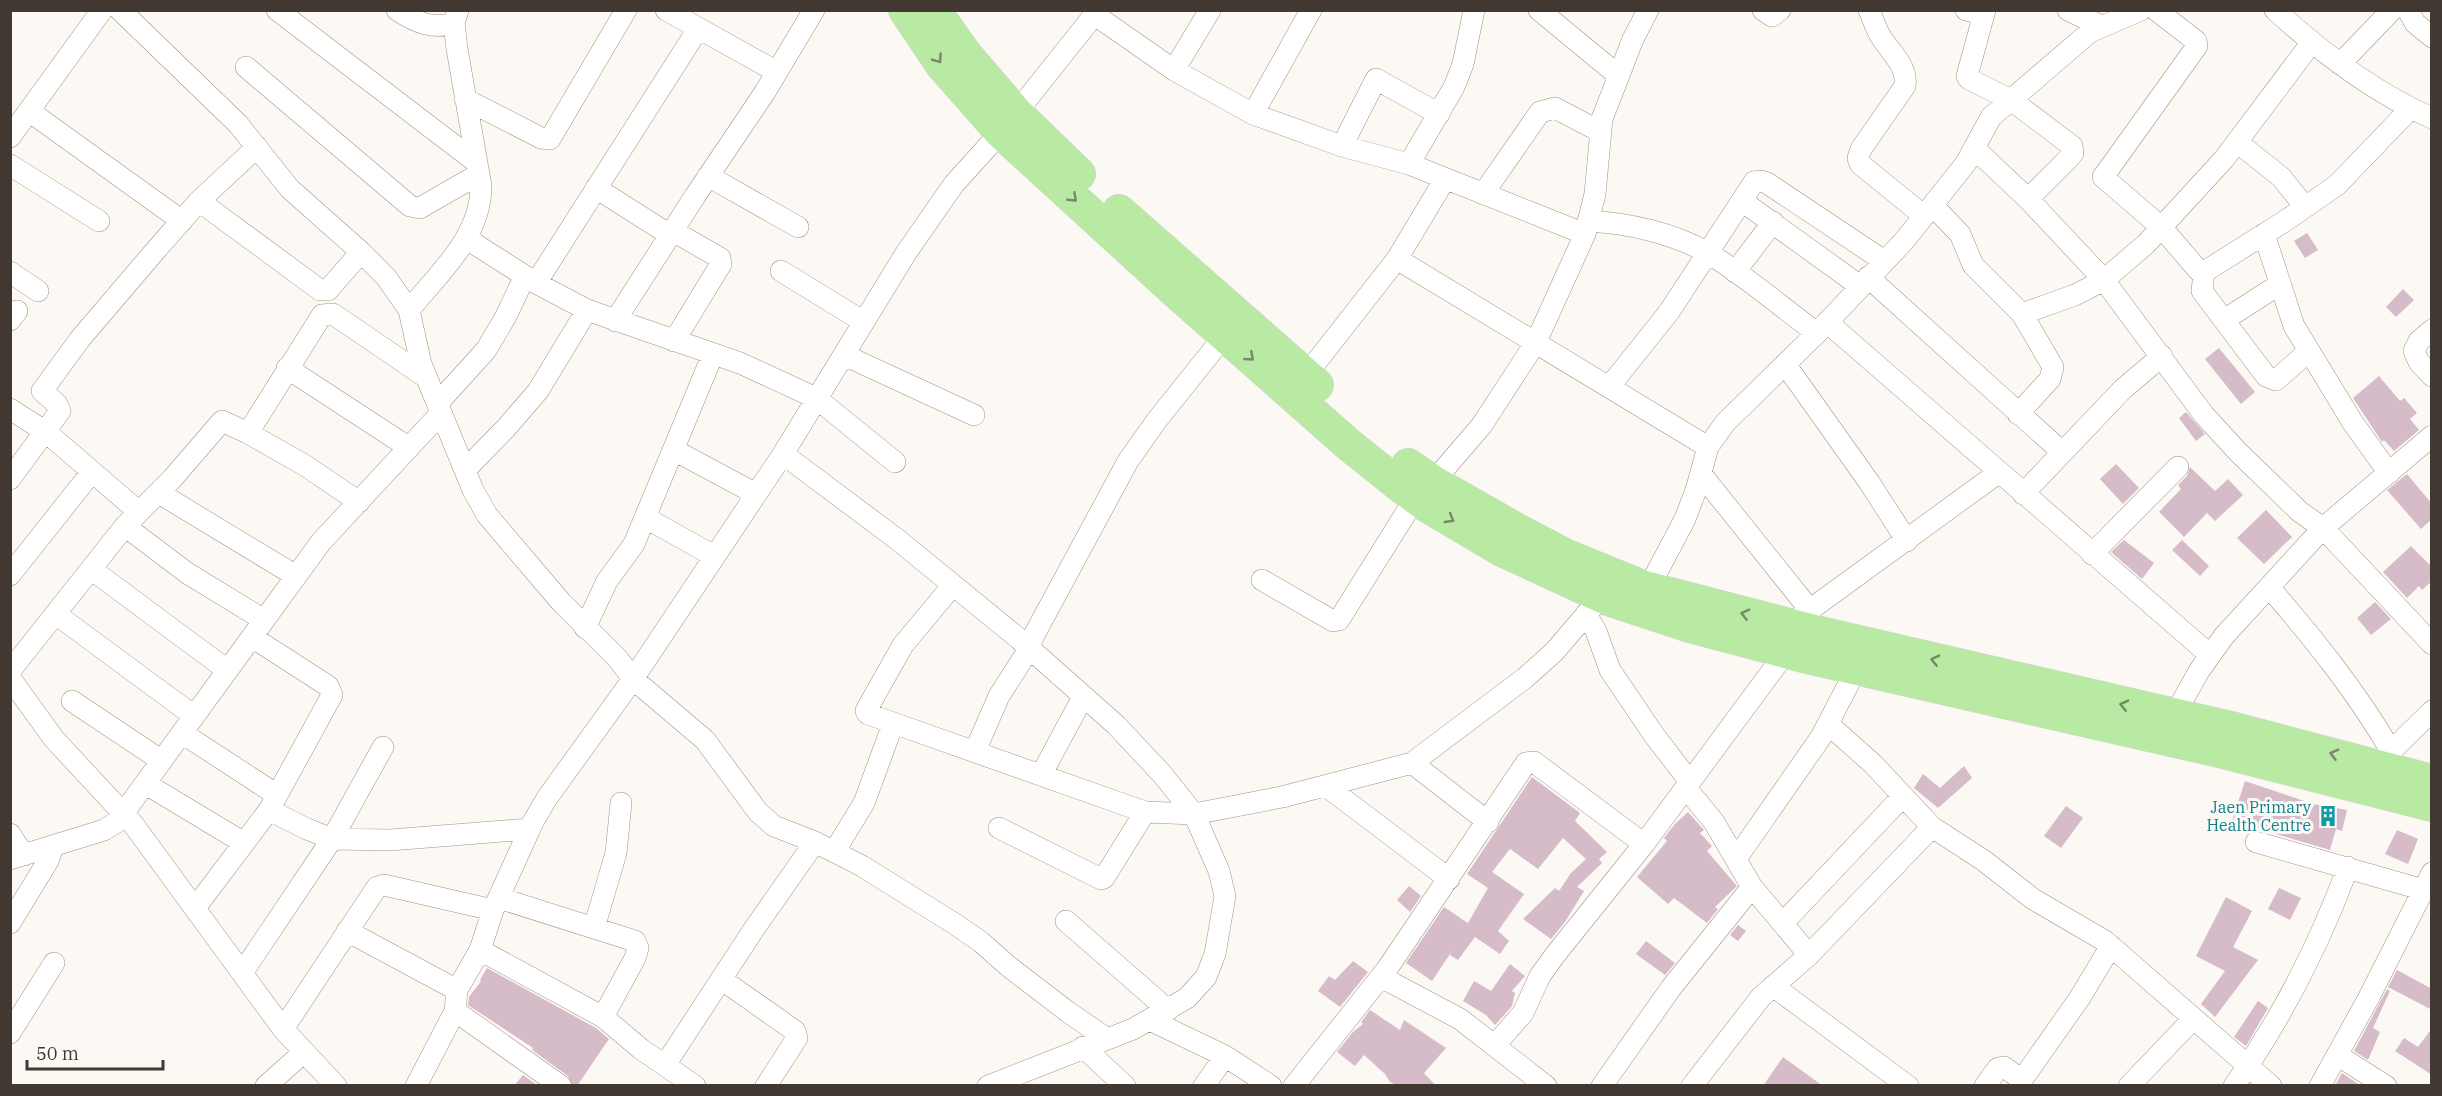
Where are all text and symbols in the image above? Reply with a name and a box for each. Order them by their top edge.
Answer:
one-way arrow [931,52,942,63]
one-way arrow [1067,191,1077,202]
one-way arrow [1243,349,1254,360]
one-way arrow [1444,511,1454,523]
one-way arrow [1740,609,1751,621]
one-way arrow [1930,654,1940,667]
one-way arrow [2120,699,2130,712]
one-way arrow [2330,749,2340,762]
place label: Jaen Primary Health Centre [2206,797,2311,835]
building icon: Jaen Primary Health Centre [2316,804,2340,828]
scale bar [27,1033,164,1071]
text: 50 m [36,1042,79,1065]

